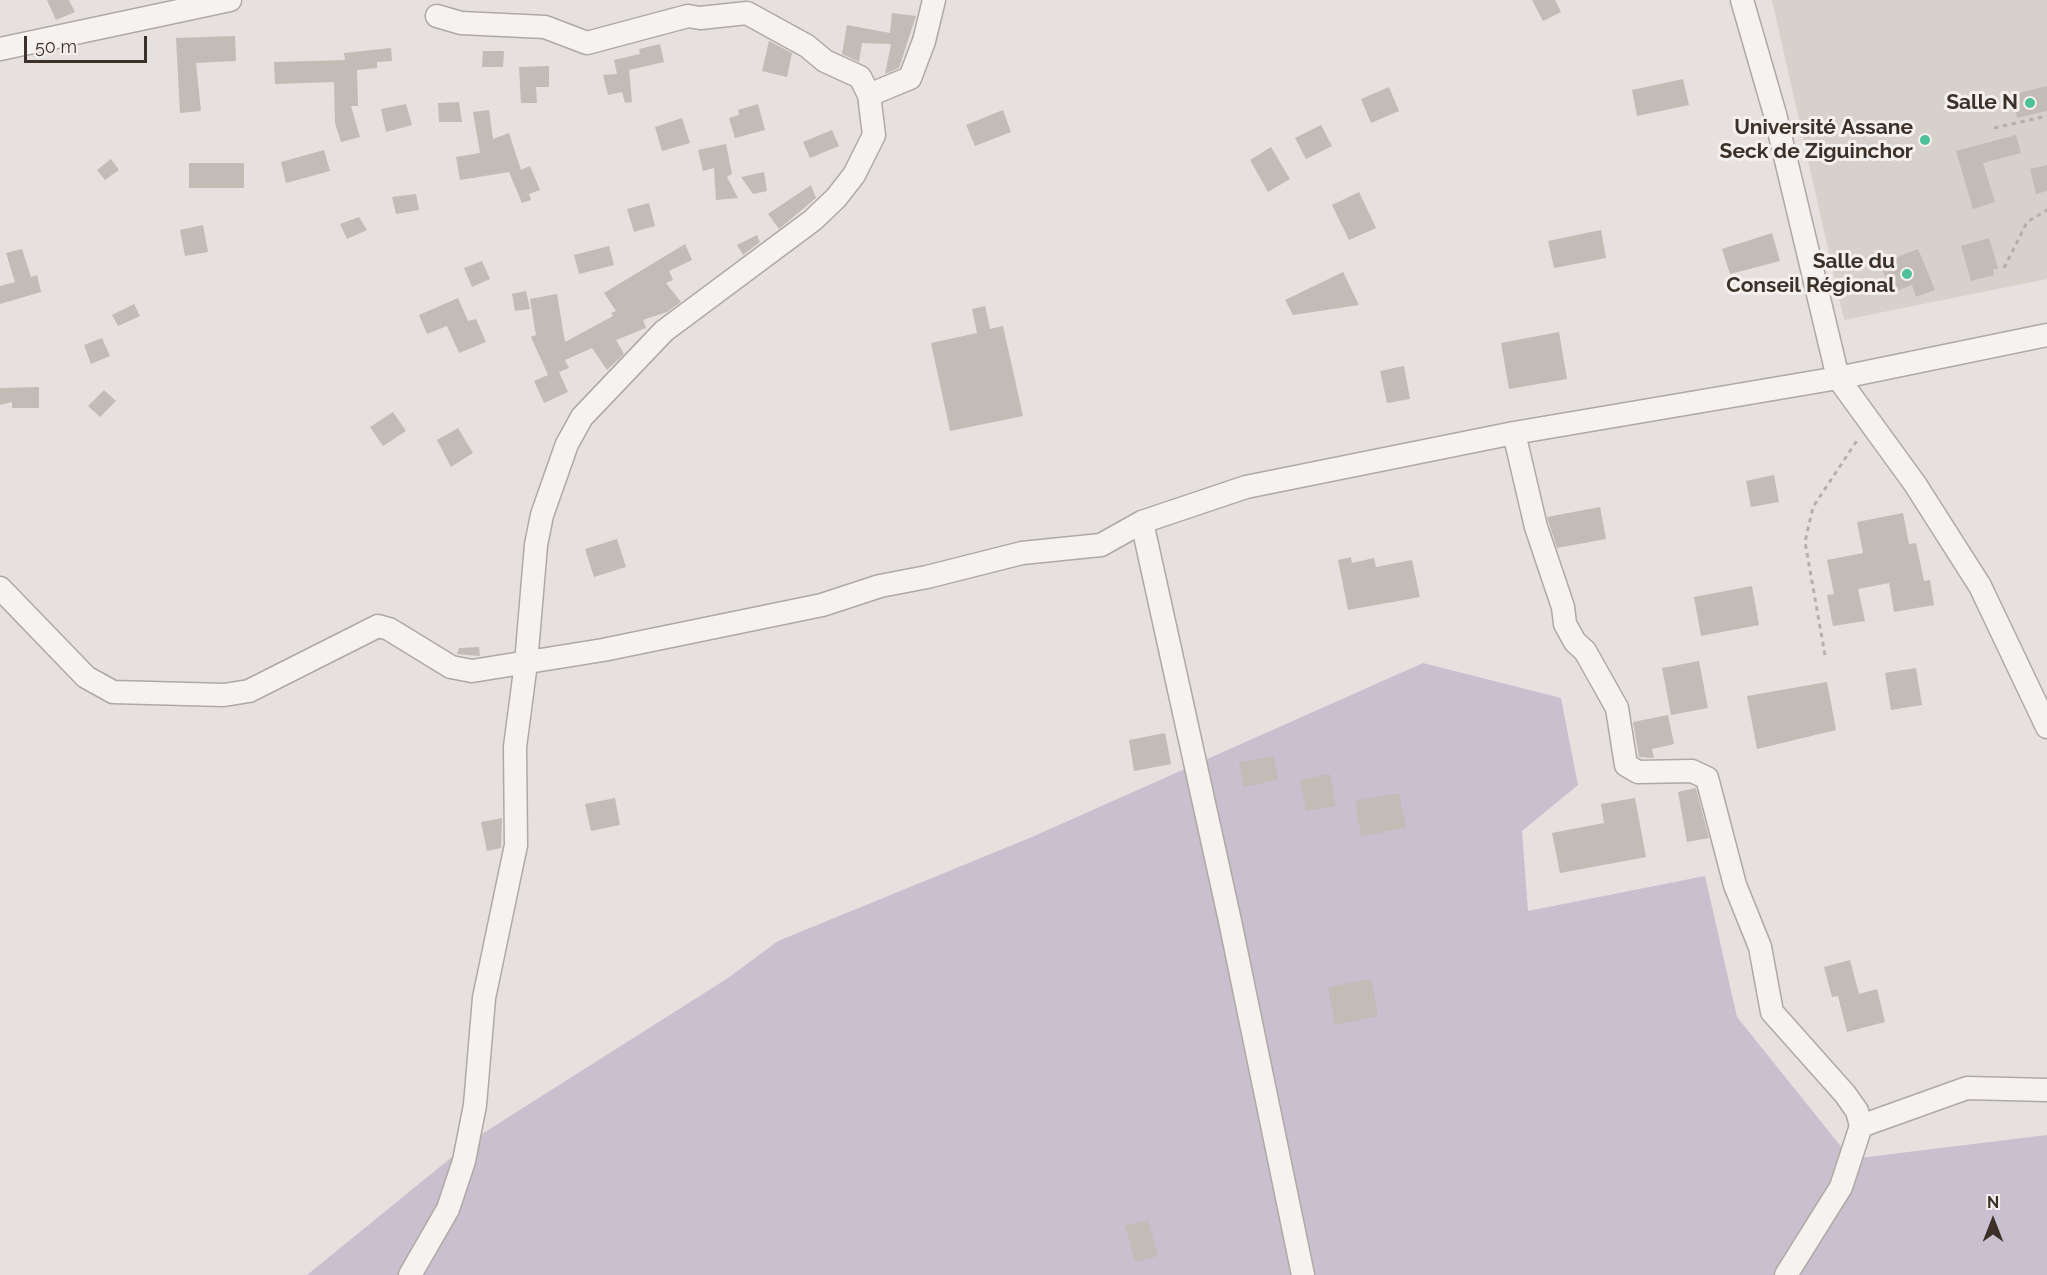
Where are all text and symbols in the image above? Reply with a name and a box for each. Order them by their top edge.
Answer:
scale bar [27,24,150,62]
text: 50 m [35,36,77,57]
place label: Salle N [1946,90,2018,116]
marker: Salle N [2023,96,2037,110]
place label: Université Assane Seck de Ziguinchor [1720,115,1913,165]
marker: Université Assane Seck de Ziguinchor [1918,133,1932,147]
place label: Salle du Conseil Régional [1726,249,1895,299]
marker: Salle du Conseil Régional [1900,267,1914,281]
north arrow [1963,1191,2023,1251]
text: N [1987,1193,1999,1212]

